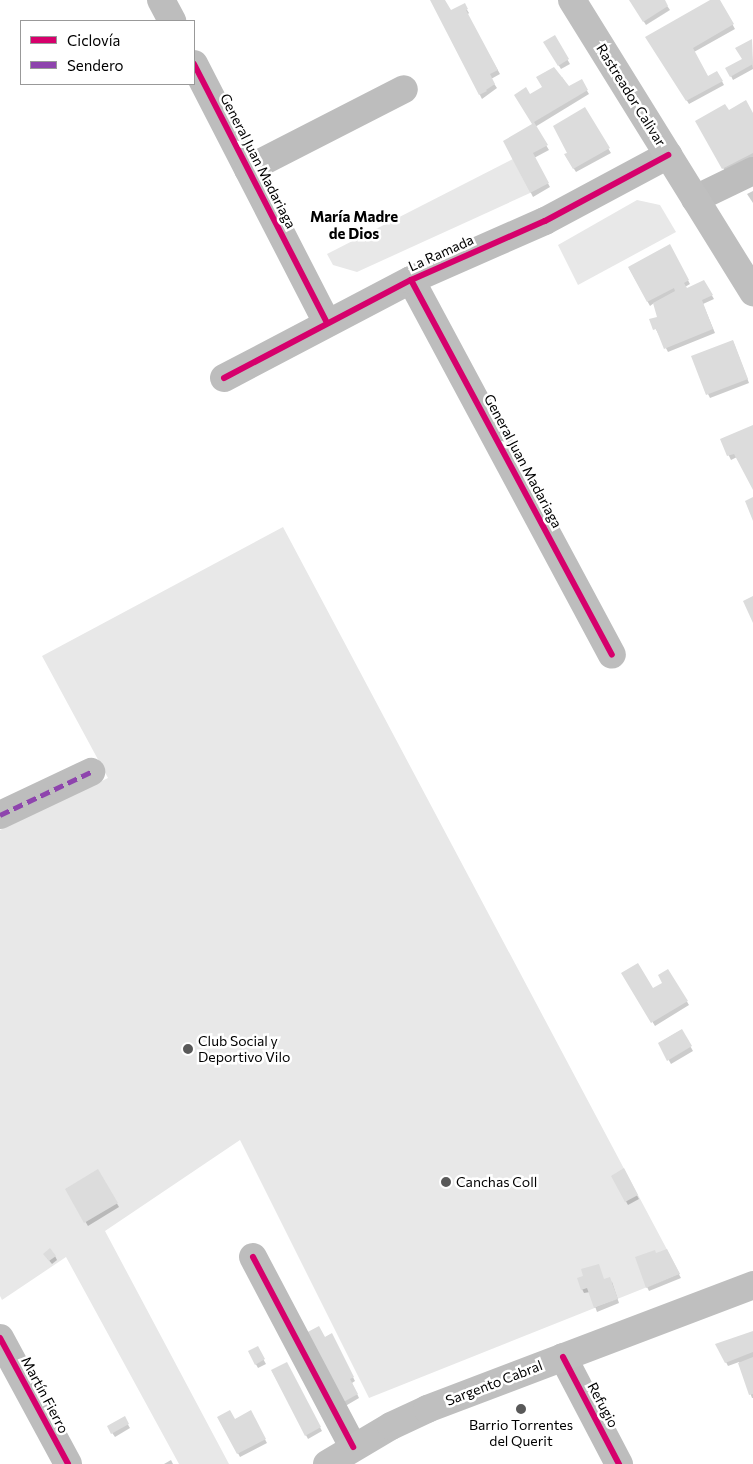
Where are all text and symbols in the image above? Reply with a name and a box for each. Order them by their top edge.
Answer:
legend [20,20,195,85]
text: Ciclovía [67,31,120,49]
street label: Rastreador Calivar [593,41,669,149]
text: Sendero [67,56,124,74]
street label: General Juan Madariaga [217,91,299,231]
district label: María Madre de Dios [310,207,398,242]
street label: La Ramada [406,231,476,275]
street label: General Juan Madariaga [481,391,565,531]
place label: Club Social y Deportivo Vilo [198,1033,290,1066]
marker: Club Social y Deportivo Vilo [182,1043,194,1055]
place label: Canchas Coll [456,1174,537,1190]
marker: Canchas Coll [440,1176,452,1188]
street label: Martín Fierro [18,1354,72,1436]
street label: Sargento Cabral [443,1357,545,1409]
street label: Refugio [584,1379,622,1431]
marker: Barrio Torrentes del Querit [515,1403,527,1415]
place label: Barrio Torrentes del Querit [469,1417,573,1450]

